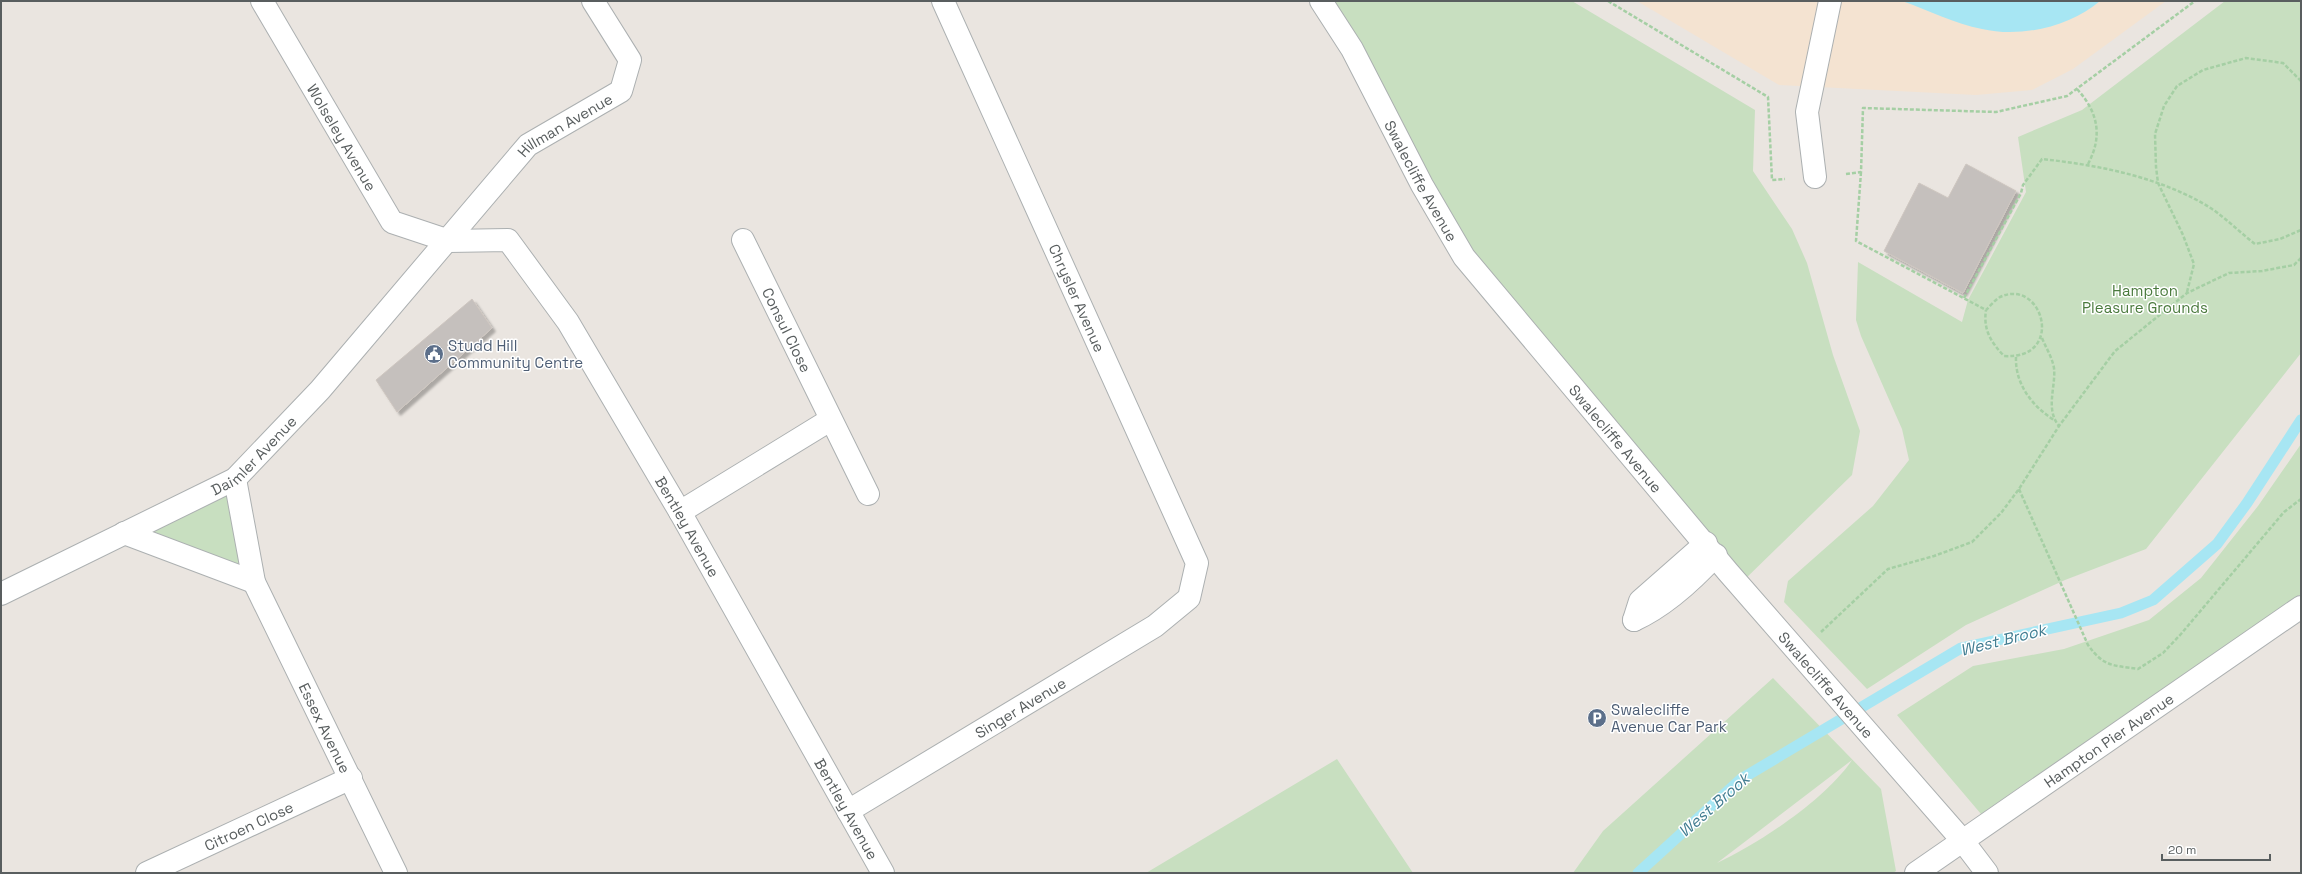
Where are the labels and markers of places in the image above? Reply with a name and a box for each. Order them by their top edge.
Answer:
place label: Studd Hill Community Centre [448,336,583,372]
public building icon: Studd Hill Community Centre [423,343,445,365]
place label: Swalecliffe Avenue Car Park [1611,700,1727,736]
parking icon: Swalecliffe Avenue Car Park [1586,707,1608,729]

